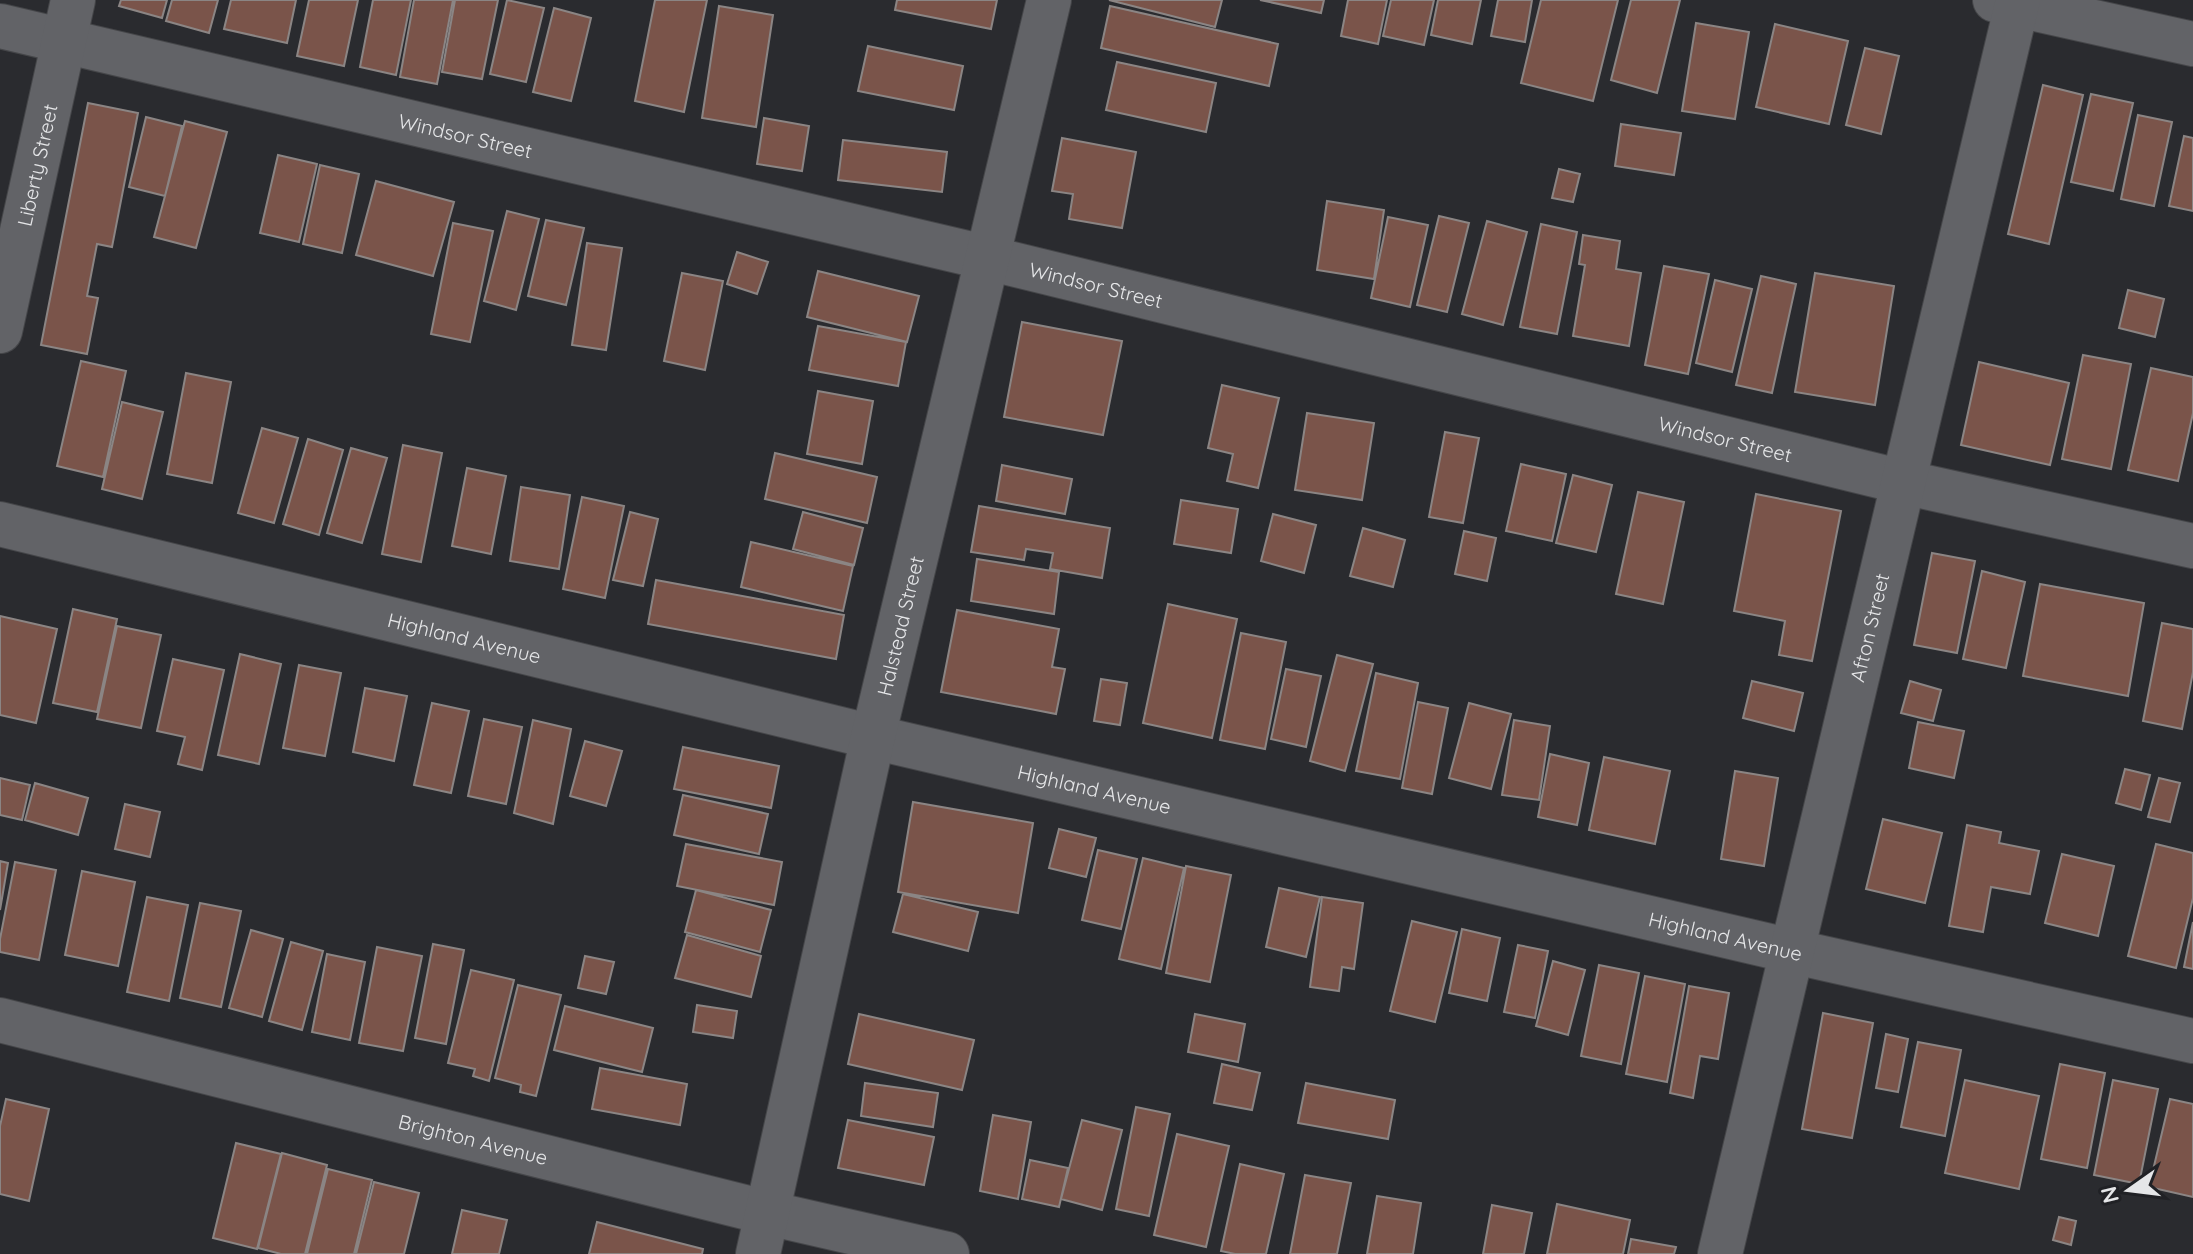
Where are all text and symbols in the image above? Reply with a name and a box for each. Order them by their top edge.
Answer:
street label: Liberty Street [11,101,62,228]
street label: Windsor Street [396,107,535,163]
street label: Windsor Street [1027,256,1165,313]
street label: Windsor Street [1656,410,1795,467]
street label: Halstead Street [871,553,928,698]
street label: Afton Street [1844,570,1894,684]
street label: Highland Avenue [385,607,544,668]
street label: Highland Avenue [1015,759,1174,819]
street label: Highland Avenue [1646,906,1805,966]
street label: Brighton Avenue [396,1108,551,1170]
north arrow [2089,1150,2169,1230]
text: N [2094,1184,2125,1206]

